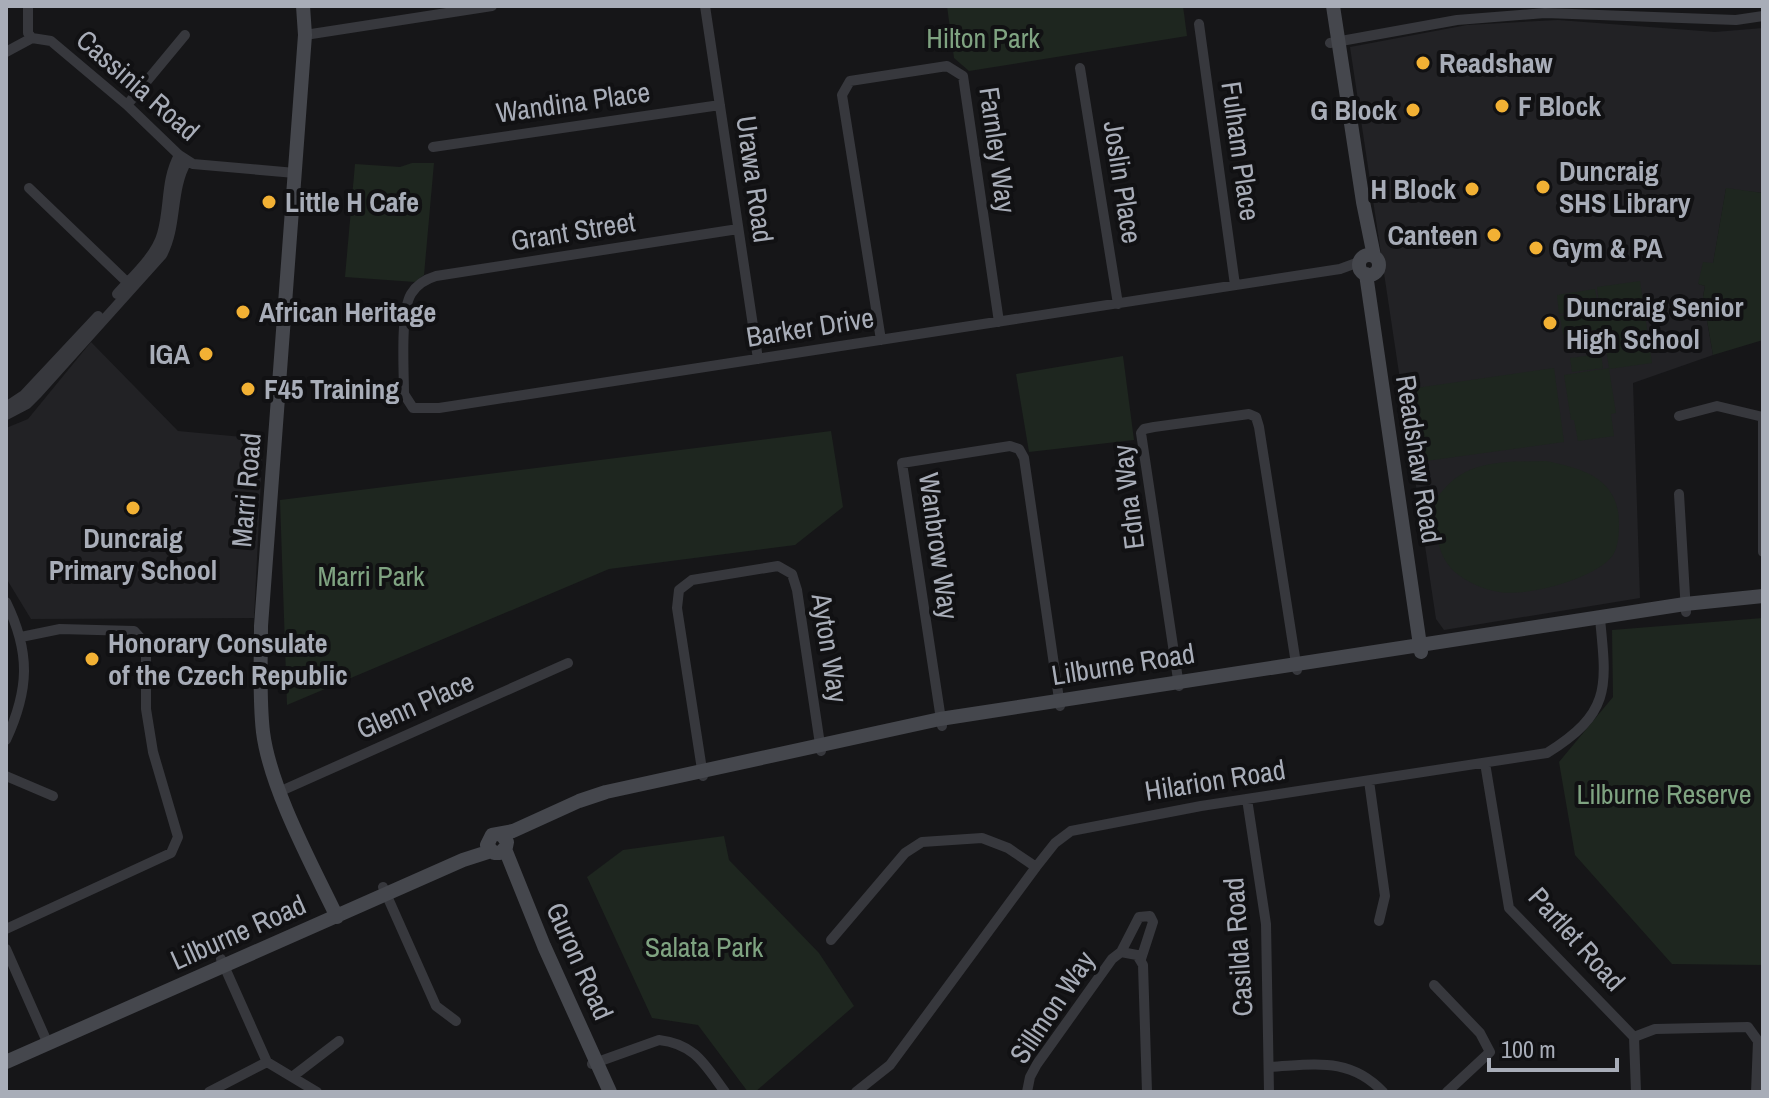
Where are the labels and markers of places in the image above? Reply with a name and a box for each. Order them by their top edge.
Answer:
place label: Readshaw [1439,44,1553,82]
marker: Readshaw [1414,54,1432,72]
place label: F Block [1518,87,1601,125]
place label: G Block [1310,91,1397,129]
marker: F Block [1493,97,1511,115]
marker: G Block [1404,101,1422,119]
place label: Duncraig SHS Library [1559,152,1691,222]
place label: H Block [1371,170,1456,208]
marker: Duncraig SHS Library [1534,178,1552,196]
marker: H Block [1463,180,1481,198]
place label: Little H Cafe [285,183,419,221]
marker: Little H Cafe [260,193,278,211]
place label: Canteen [1387,216,1478,254]
marker: Canteen [1485,226,1503,244]
place label: Gym & PA [1552,229,1663,267]
marker: Gym & PA [1527,239,1545,257]
place label: Duncraig Senior High School [1566,288,1743,358]
place label: African Heritage [259,293,436,331]
marker: African Heritage [234,303,252,321]
marker: Duncraig Senior High School [1541,314,1559,332]
place label: IGA [149,335,190,373]
marker: IGA [197,345,215,363]
place label: F45 Training [264,370,399,408]
marker: F45 Training [239,380,257,398]
marker: Duncraig Primary School [124,499,142,517]
place label: Duncraig Primary School [49,519,217,589]
place label: Honorary Consulate of the Czech Republic [108,624,348,694]
marker: Honorary Consulate of the Czech Republic [83,650,101,668]

